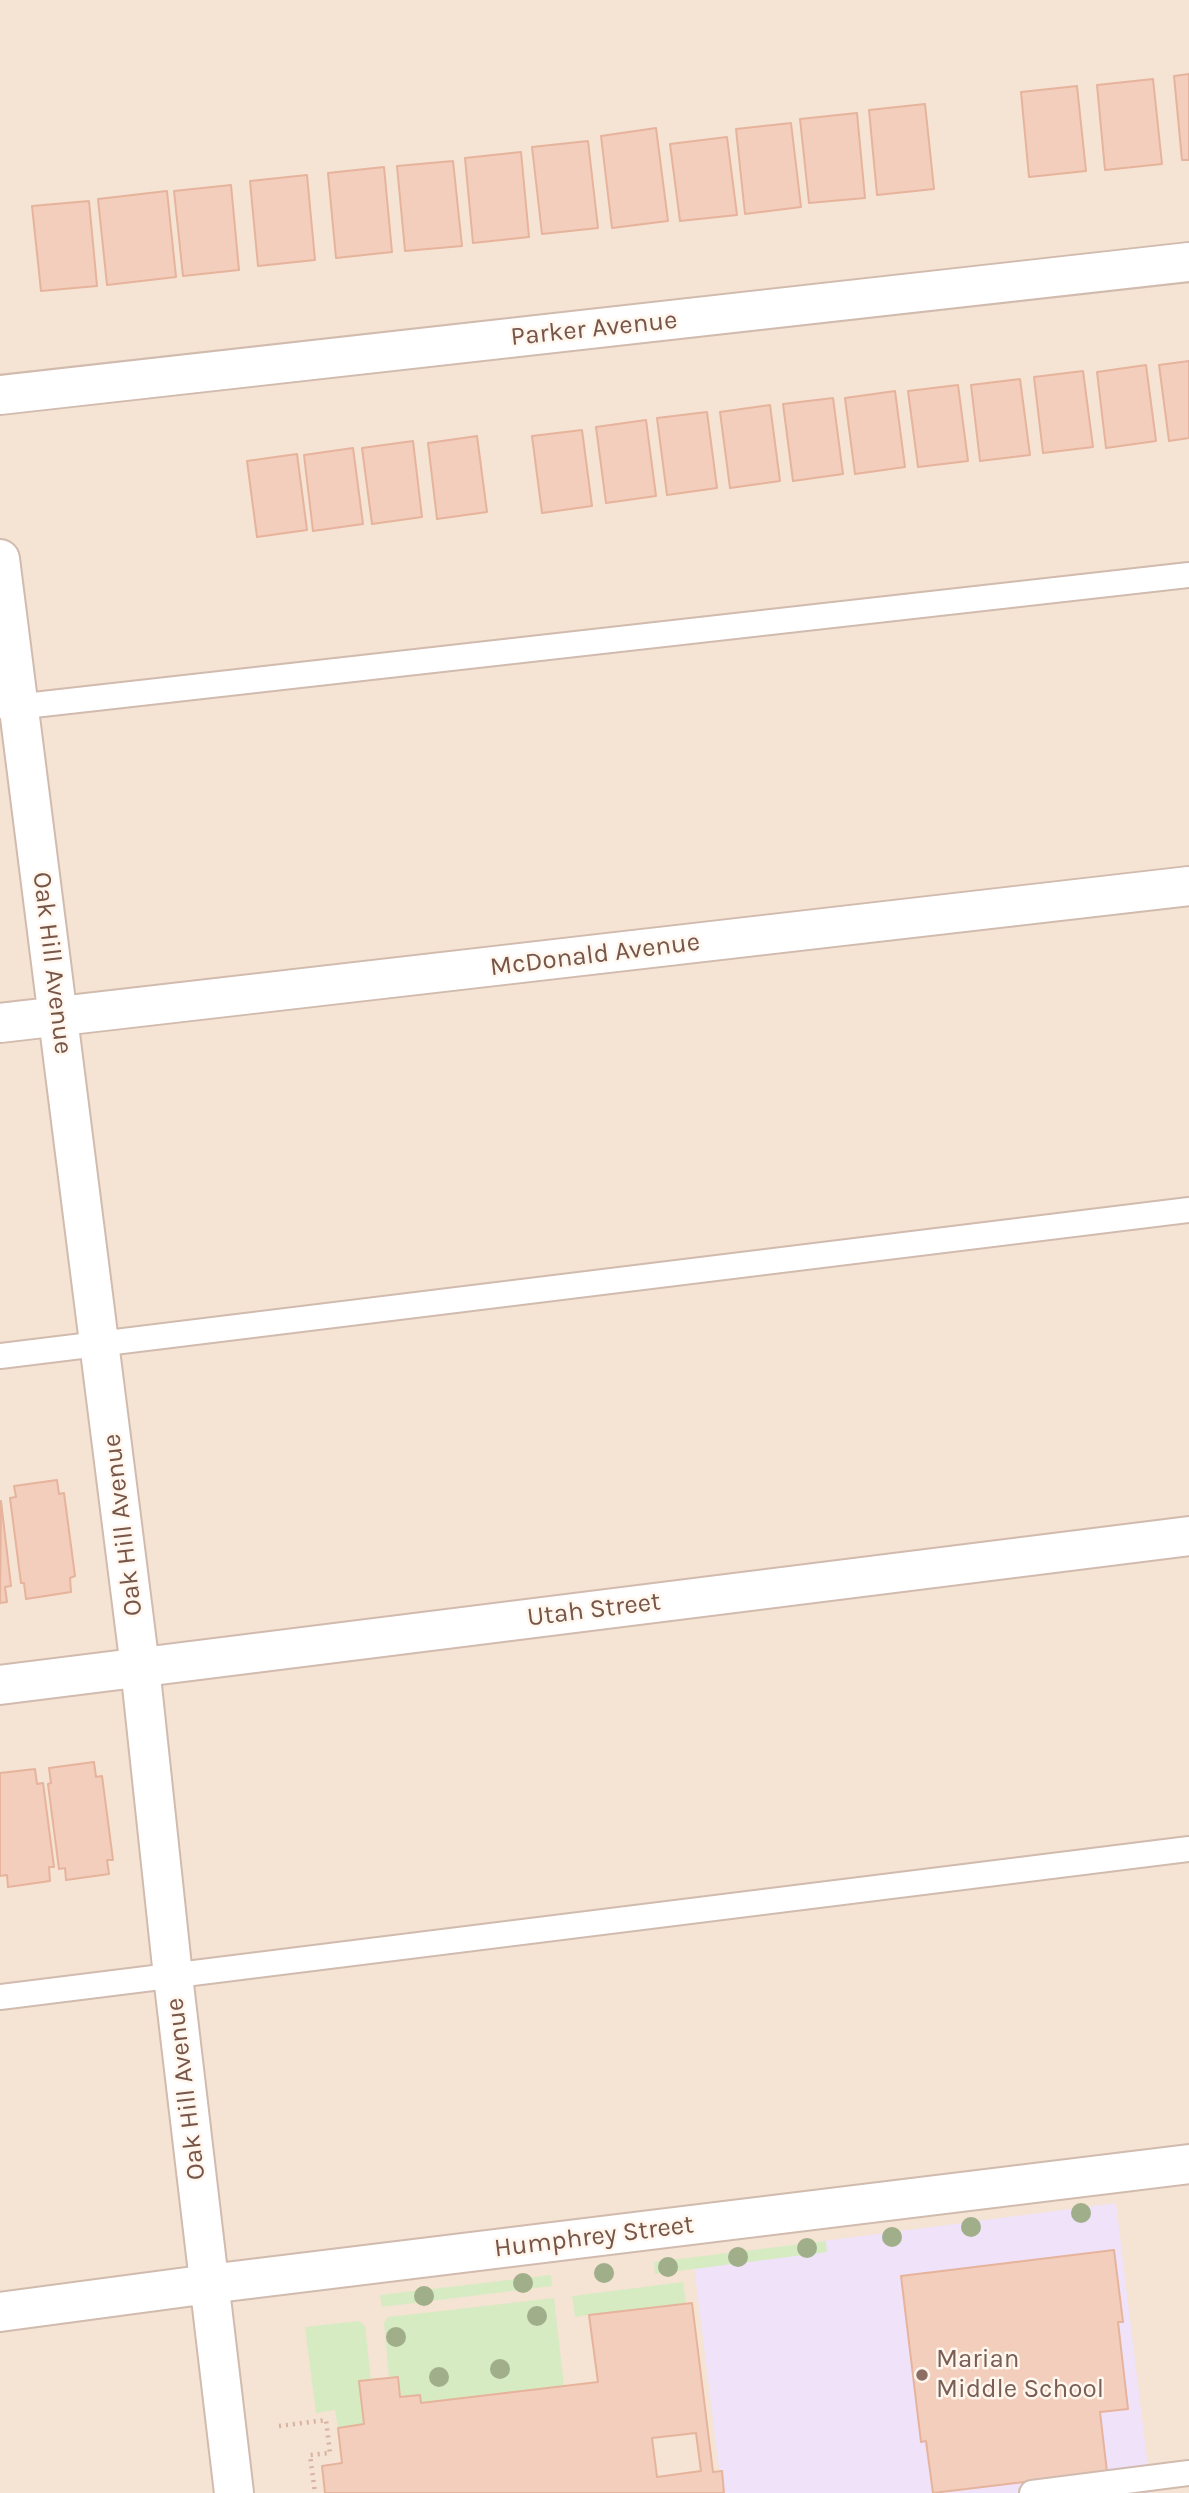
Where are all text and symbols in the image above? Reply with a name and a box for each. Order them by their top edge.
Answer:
street label: Parker Avenue [509,305,679,353]
street label: Oak Hill Avenue [25,870,79,1056]
street label: McDonald Avenue [488,927,702,983]
street label: Oak Hill Avenue [96,1432,150,1618]
street label: Utah Street [525,1586,663,1634]
street label: Oak Hill Avenue [159,1996,213,2182]
street label: Humphrey Street [492,2209,696,2265]
place label: Marian Middle School [936,2344,1104,2406]
marker: Marian Middle School [914,2367,930,2383]

